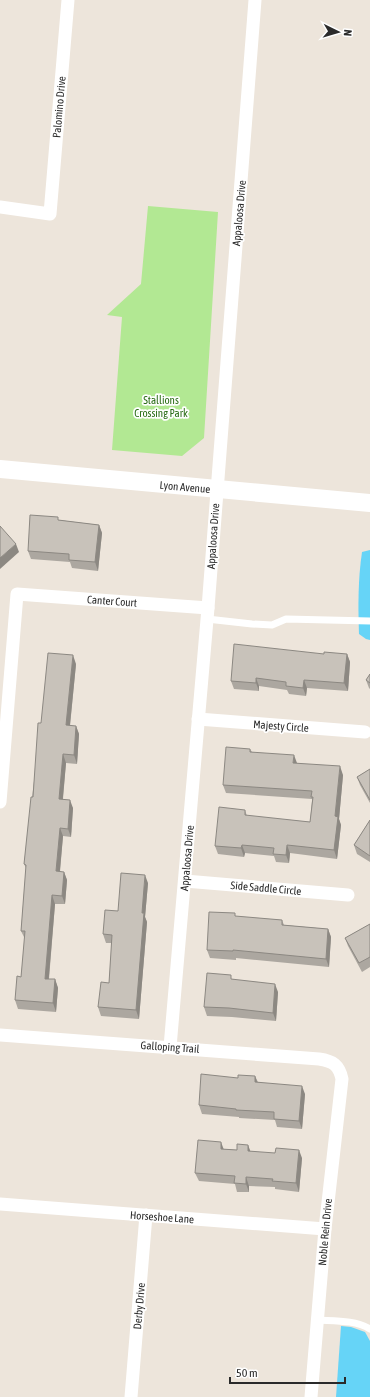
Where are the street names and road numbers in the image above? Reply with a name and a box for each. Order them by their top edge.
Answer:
street label: Palomino Drive [50,76,68,138]
street label: Appaloosa Drive [230,180,248,246]
street label: Lyon Avenue [159,479,211,495]
street label: Appaloosa Drive [205,503,221,569]
street label: Canter Court [87,593,137,609]
street label: Majesty Circle [253,718,309,734]
street label: Appaloosa Drive [178,825,196,891]
street label: Side Saddle Circle [230,879,302,897]
street label: Galloping Trail [140,1039,200,1055]
street label: Noble Rein Drive [316,1198,334,1266]
street label: Horseshoe Lane [130,1209,194,1225]
street label: Derby Drive [131,1282,147,1330]

